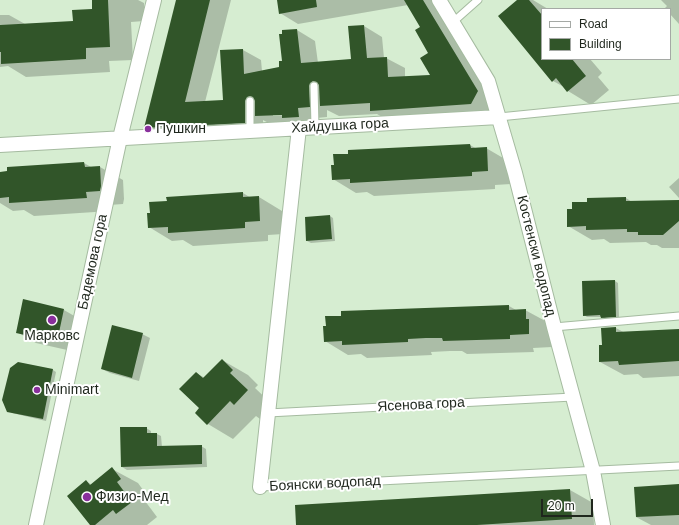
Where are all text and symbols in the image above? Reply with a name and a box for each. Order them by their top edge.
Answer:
legend [541,8,671,60]
text: Road [579,17,608,31]
text: Building [579,37,622,51]
street label: Хайдушка гора [291,115,389,137]
place label: Пушкин [156,121,206,137]
marker: Пушкин [143,124,153,134]
street label: Костенски водопад [513,194,559,318]
street label: Бадемова гора [75,213,111,311]
marker: Марковс [46,314,58,326]
place label: Марковс [24,328,80,344]
place label: Minimart [45,382,99,398]
marker: Minimart [32,385,42,395]
street label: Ясенова гора [377,394,465,416]
street label: Боянски водопад [269,473,381,495]
place label: Физио-Мед [96,489,169,505]
marker: Физио-Мед [81,491,93,503]
scale bar [543,491,595,517]
text: 20 m [548,499,575,513]

